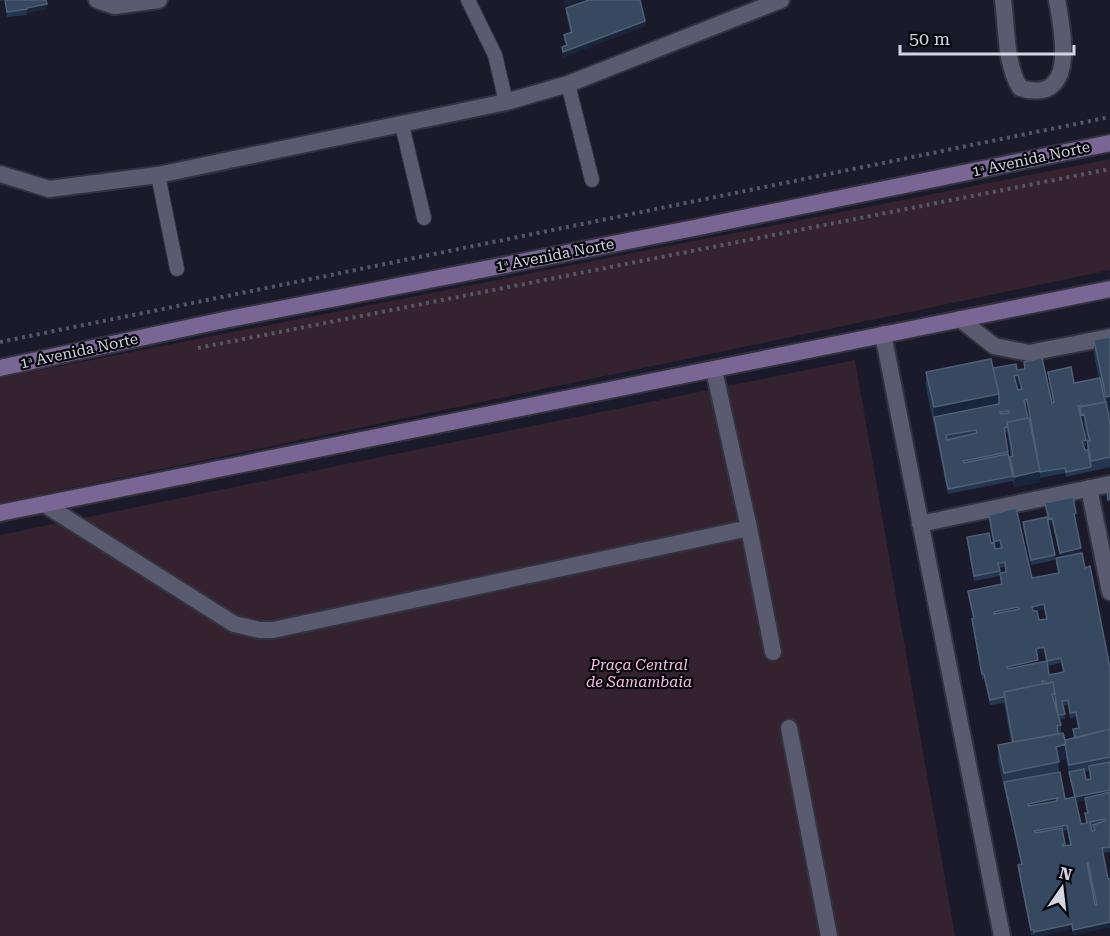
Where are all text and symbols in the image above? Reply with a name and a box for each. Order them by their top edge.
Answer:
scale bar [900,18,1074,56]
text: 50 m [909,28,950,49]
street label: 1ᵃ Avenida Norte [970,138,1092,180]
street label: 1ᵃ Avenida Norte [494,235,616,275]
street label: 1ᵃ Avenida Norte [18,330,140,372]
park label: Praça Central de Samambaia [586,656,692,691]
north arrow [1032,858,1092,918]
text: N [1057,863,1074,885]

